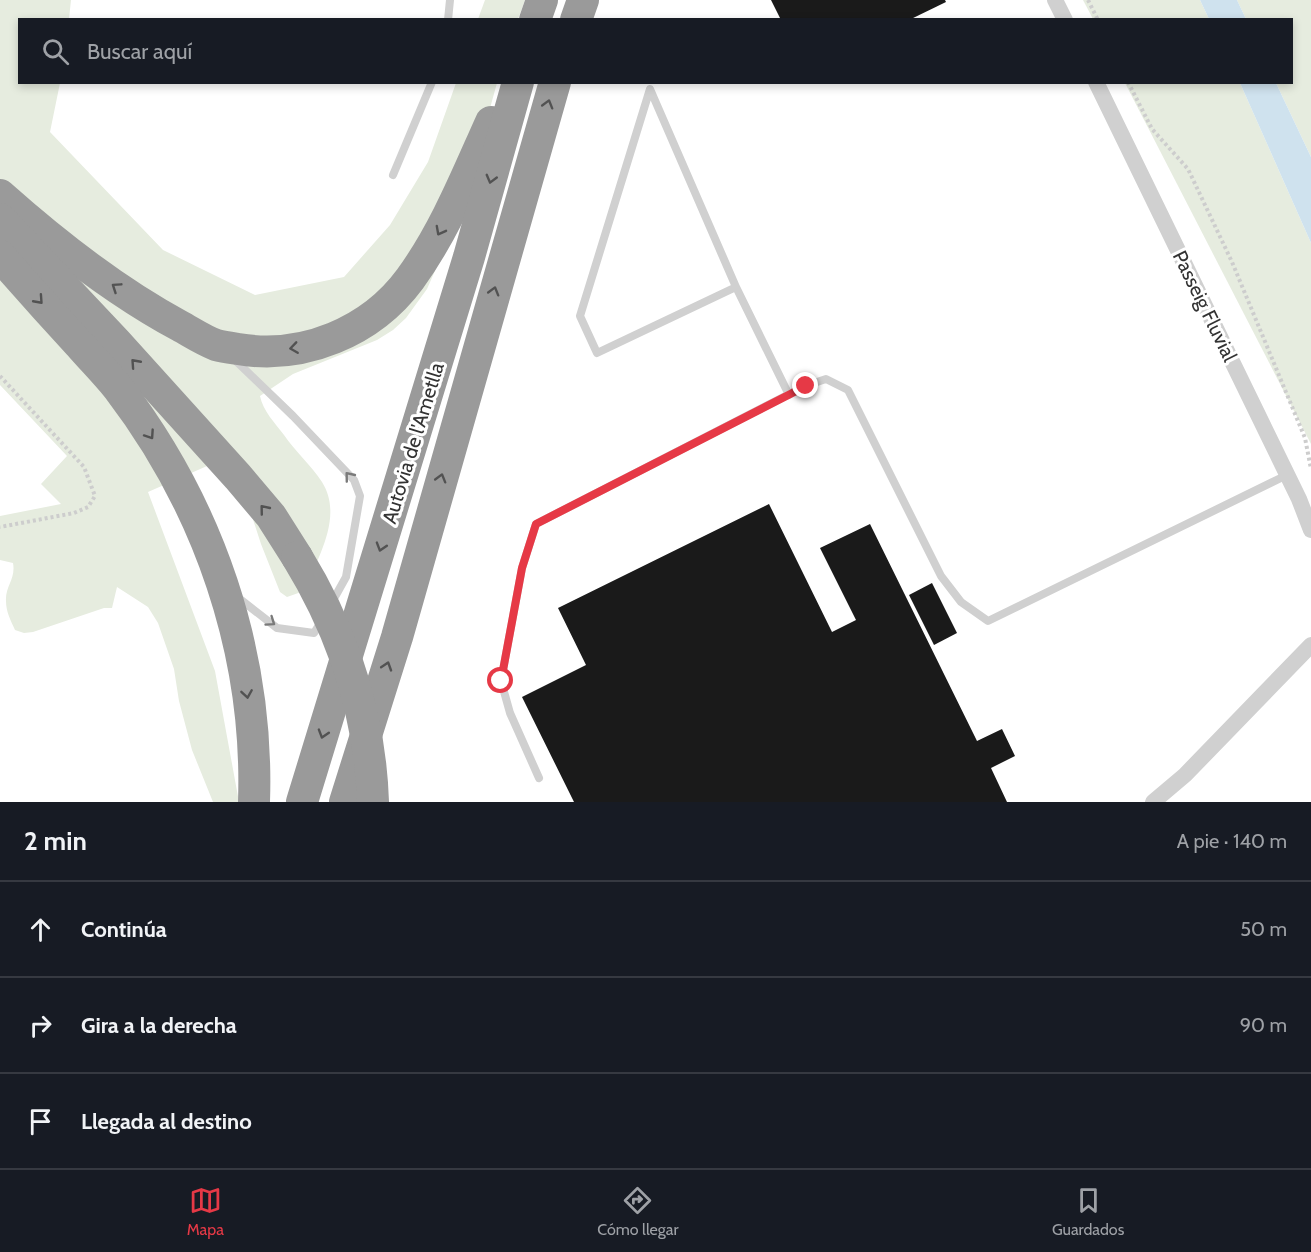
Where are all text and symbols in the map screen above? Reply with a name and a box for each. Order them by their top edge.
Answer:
search box [18,18,1293,84]
icon: search [39,35,72,68]
text: Buscar aquí [87,38,192,65]
one-way arrow [541,99,553,109]
one-way arrow [486,174,499,184]
one-way arrow [436,225,447,235]
street label: Passeig Fluvial [1168,247,1242,366]
one-way arrow [112,283,123,294]
one-way arrow [487,286,499,297]
one-way arrow [32,293,43,304]
one-way arrow [290,342,299,354]
one-way arrow [131,359,142,369]
street label: Autovia de l'Ametlla [377,359,449,526]
route end [792,372,818,398]
one-way arrow [143,429,155,439]
one-way arrow [346,472,357,483]
one-way arrow [434,474,446,484]
one-way arrow [261,505,272,516]
one-way arrow [376,541,388,552]
one-way arrow [264,615,275,626]
one-way arrow [380,661,393,672]
route start [487,667,513,693]
one-way arrow [241,689,253,698]
one-way arrow [318,728,330,739]
text: 2 min [24,825,87,857]
text: A pie · 140 m [1177,829,1287,853]
icon: ahead [24,913,57,946]
text: Continúa [81,916,167,943]
text: 50 m [1240,917,1287,941]
icon: right [24,1009,57,1042]
text: Gira a la derecha [81,1012,237,1039]
text: 90 m [1240,1013,1287,1037]
icon: arrive [24,1105,57,1138]
text: Llegada al destino [81,1108,252,1135]
tab: Mapa [187,1184,224,1239]
tab: Cómo llegar [597,1184,678,1239]
tab: Guardados [1052,1184,1124,1239]

